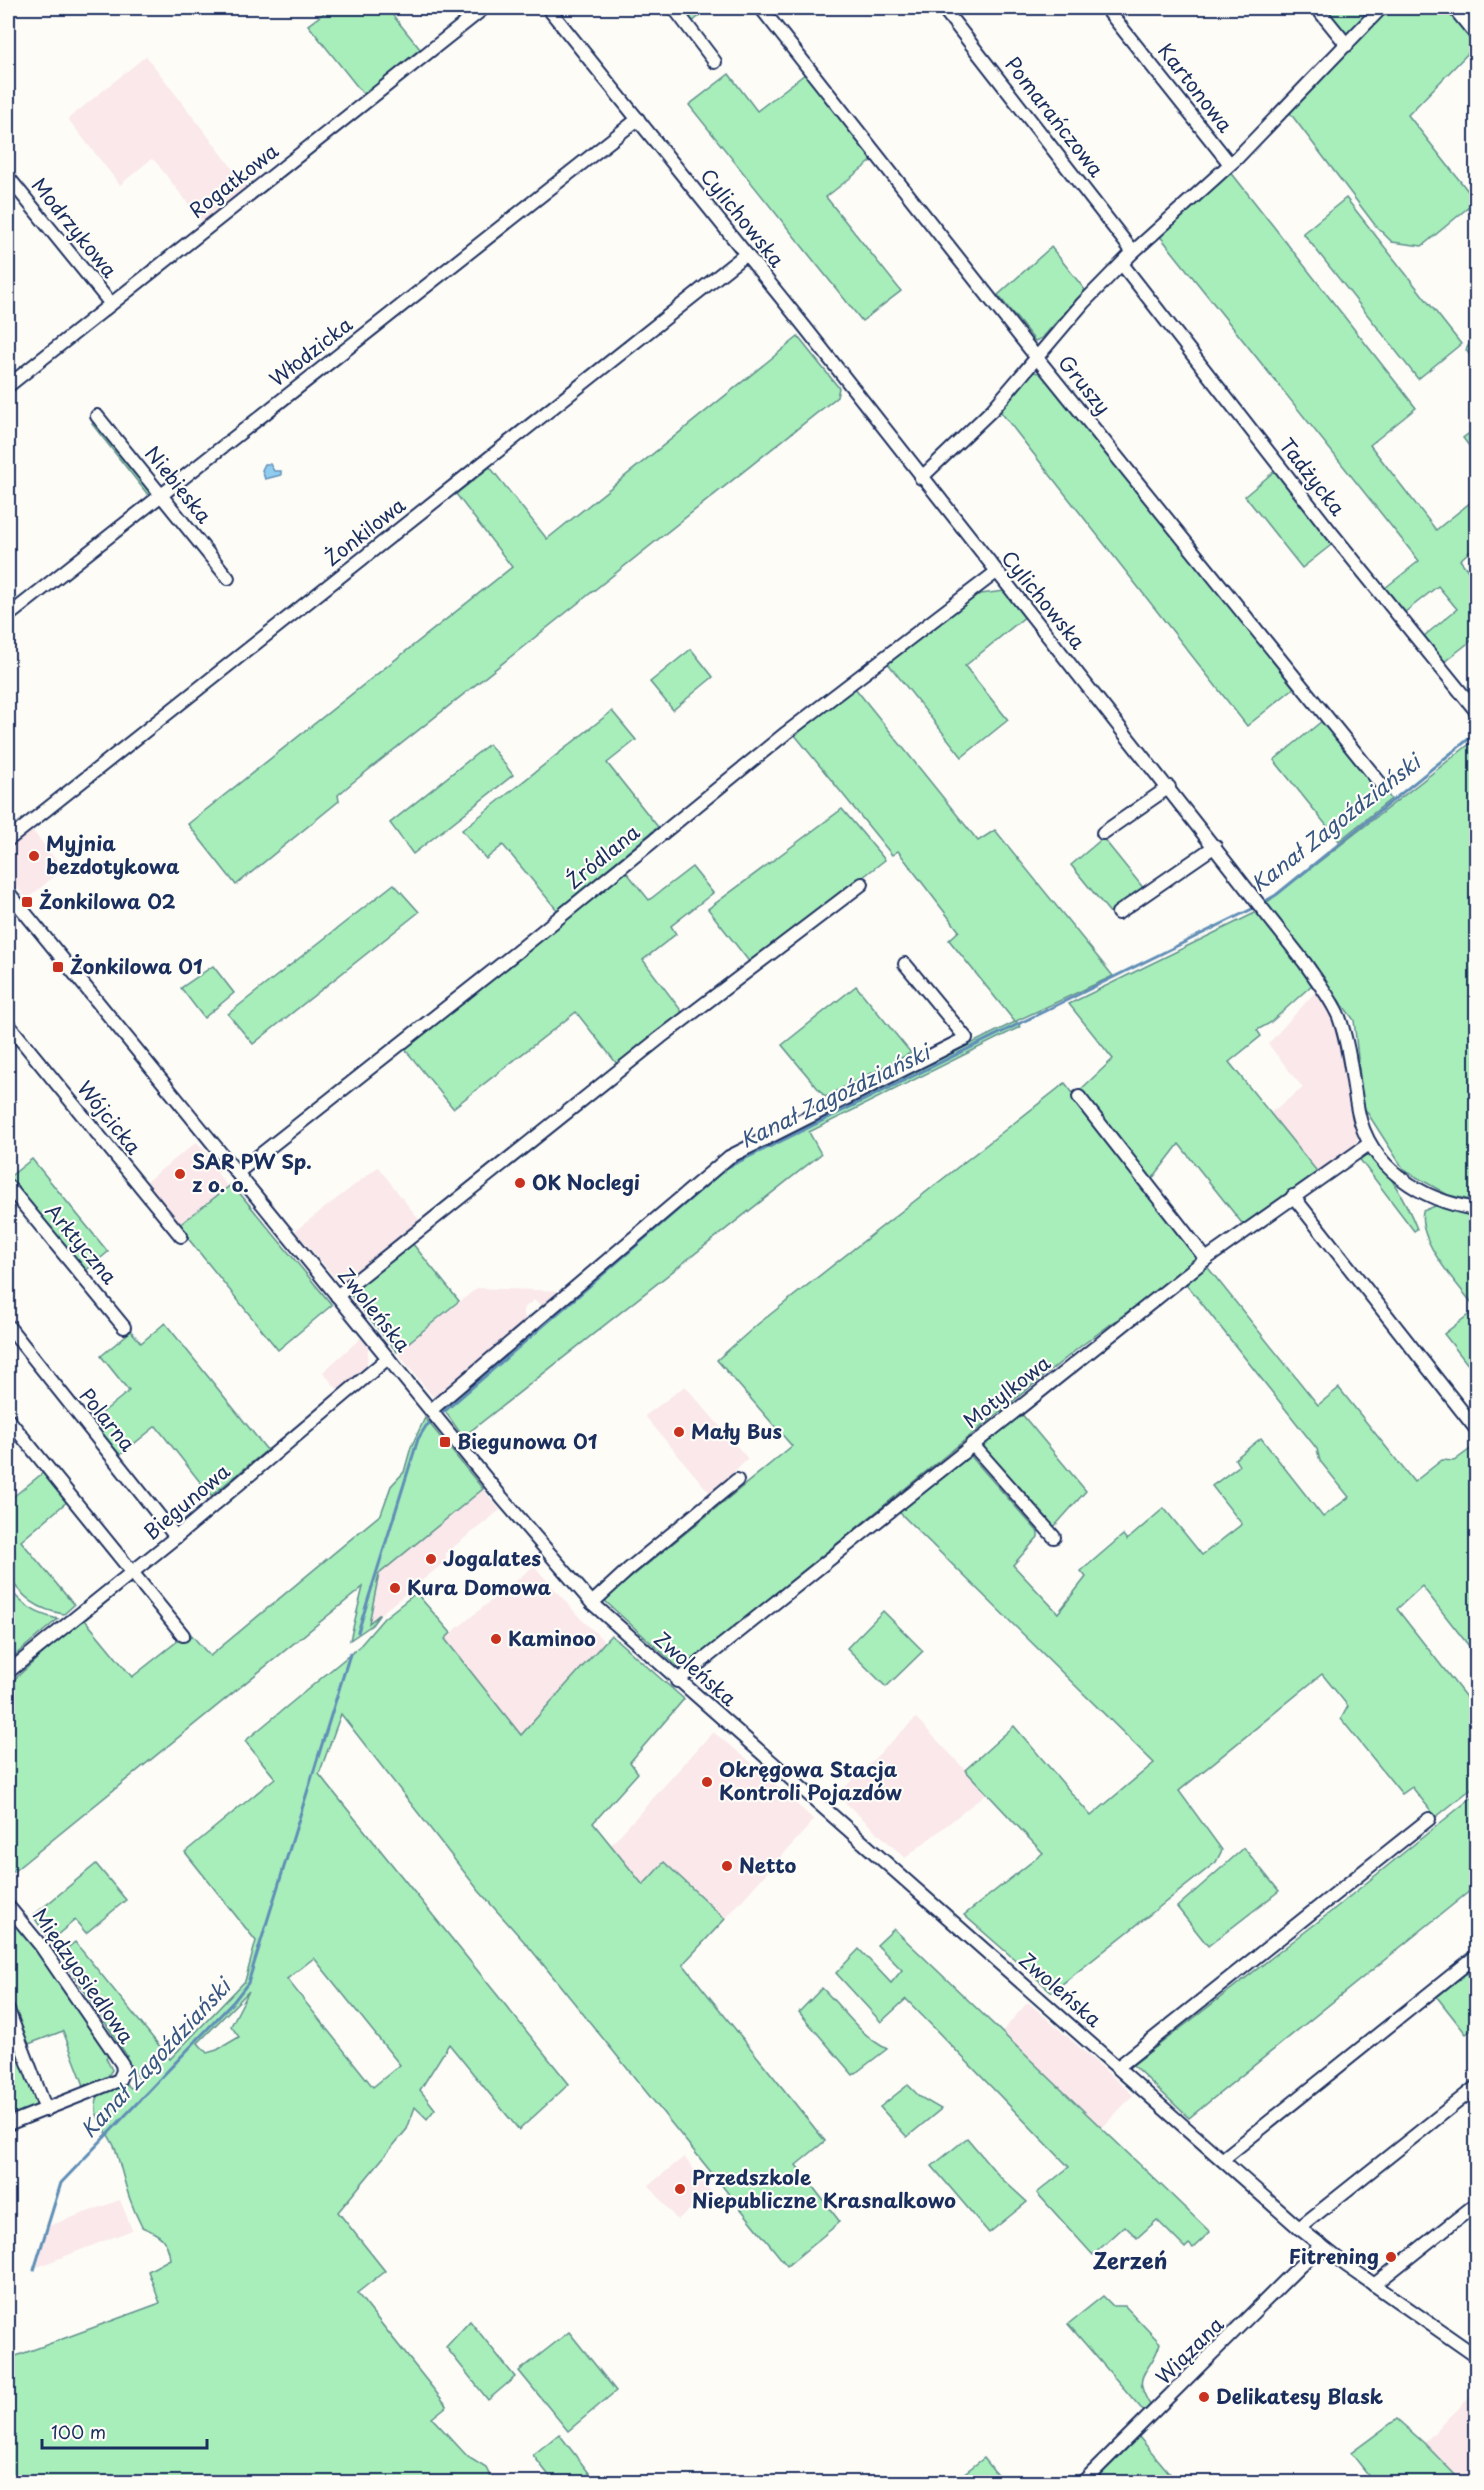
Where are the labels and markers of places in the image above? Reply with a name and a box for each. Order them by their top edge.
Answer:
place label: Myjnia bezdotykowa [46,828,180,881]
marker: Myjnia bezdotykowa [27,849,41,863]
place label: Żonkilowa 02 [39,886,175,916]
marker: Żonkilowa 02 [20,895,34,909]
place label: Żonkilowa 01 [70,951,203,981]
marker: Żonkilowa 01 [51,960,65,974]
place label: SAR PW Sp. z o. o. [192,1146,312,1199]
marker: SAR PW Sp. z o. o. [173,1167,187,1181]
place label: OK Noclegi [532,1167,640,1197]
marker: OK Noclegi [513,1176,527,1190]
place label: Mały Bus [691,1416,782,1446]
marker: Mały Bus [672,1425,686,1439]
place label: Biegunowa 01 [457,1426,598,1456]
marker: Biegunowa 01 [438,1435,452,1449]
place label: Jogalates [443,1543,541,1573]
marker: Jogalates [424,1552,438,1566]
place label: Kura Domowa [407,1572,552,1602]
marker: Kura Domowa [388,1581,402,1595]
place label: Kaminoo [508,1623,596,1653]
marker: Kaminoo [489,1632,503,1646]
place label: Okręgowa Stacja Kontroli Pojazdów [719,1754,902,1807]
marker: Okręgowa Stacja Kontroli Pojazdów [700,1775,714,1789]
place label: Netto [739,1850,797,1880]
marker: Netto [720,1859,734,1873]
place label: Przedszkole Niepubliczne Krasnalkowo [692,2162,956,2215]
marker: Przedszkole Niepubliczne Krasnalkowo [673,2182,687,2196]
place label: Fitrening [1289,2241,1379,2271]
marker: Fitrening [1384,2250,1398,2264]
place label: Delikatesy Blask [1216,2381,1384,2411]
marker: Delikatesy Blask [1197,2390,1211,2404]

